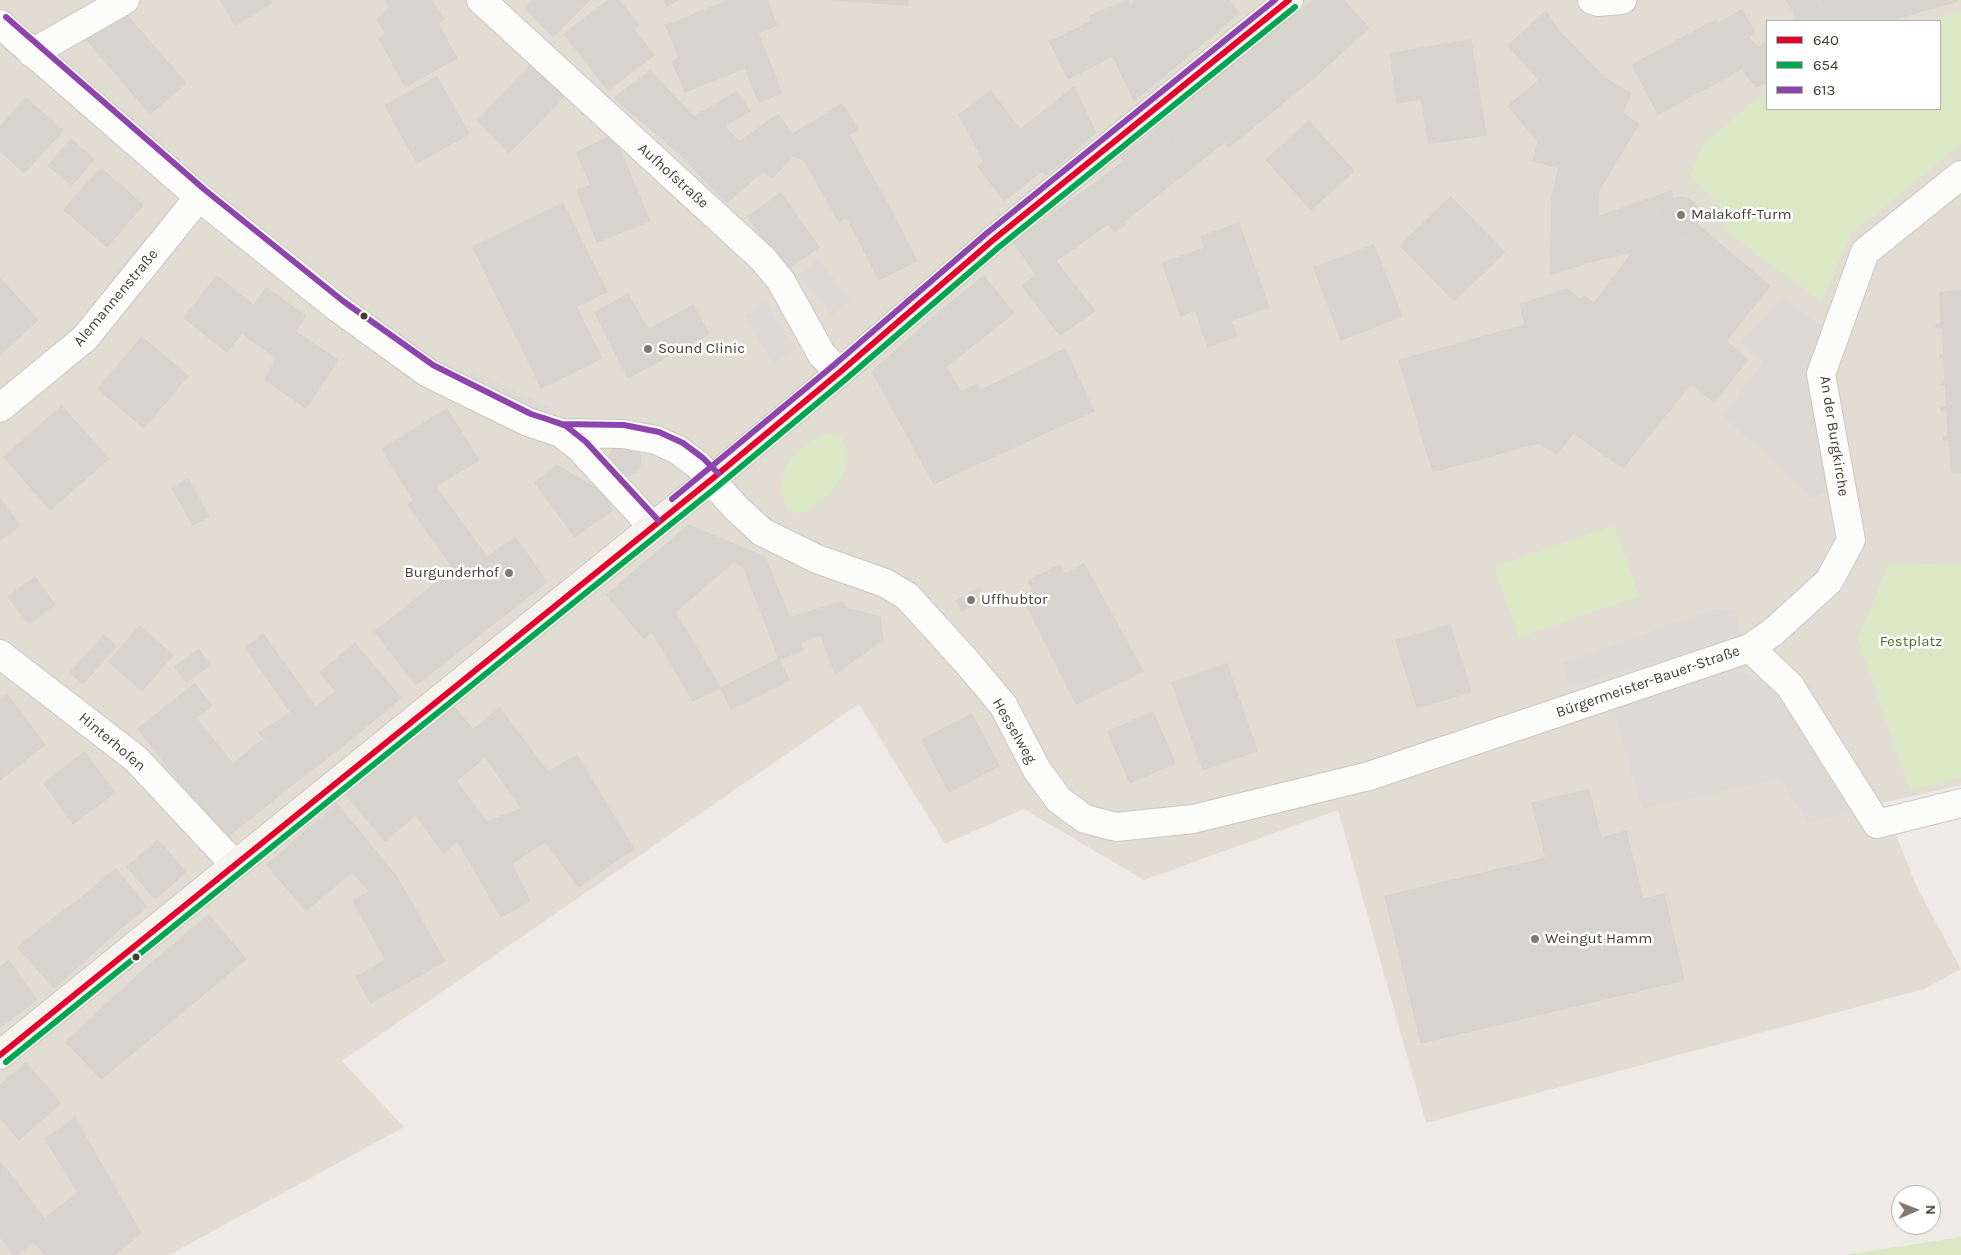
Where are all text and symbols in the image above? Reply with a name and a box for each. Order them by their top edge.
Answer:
legend [1766,20,1941,110]
text: 640 [1813,31,1839,49]
text: 654 [1813,56,1838,74]
text: 613 [1813,81,1835,99]
street label: Aufhofstraße [634,140,712,212]
place label: Malakoff-Turm [1691,206,1792,224]
marker: Malakoff-Turm [1675,209,1687,221]
street label: Alemannenstraße [70,246,162,350]
unlabelled marker [359,311,369,321]
place label: Sound Clinic [658,340,745,358]
marker: Sound Clinic [642,343,654,355]
street label: An der Burgkirche [1816,374,1852,498]
place label: Burgunderhof [404,564,499,582]
marker: Burgunderhof [503,567,515,579]
place label: Uffhubtor [981,591,1047,609]
marker: Uffhubtor [965,594,977,606]
park label: Festplatz [1880,633,1942,651]
street label: Bürgermeister-Bauer-Straße [1554,642,1742,722]
street label: Hesselweg [988,695,1040,767]
street label: Hinterhofen [75,709,149,775]
place label: Weingut Hamm [1545,930,1652,948]
marker: Weingut Hamm [1529,933,1541,945]
unlabelled marker [131,952,141,962]
north arrow [1891,1185,1941,1235]
text: N [1922,1205,1939,1215]

